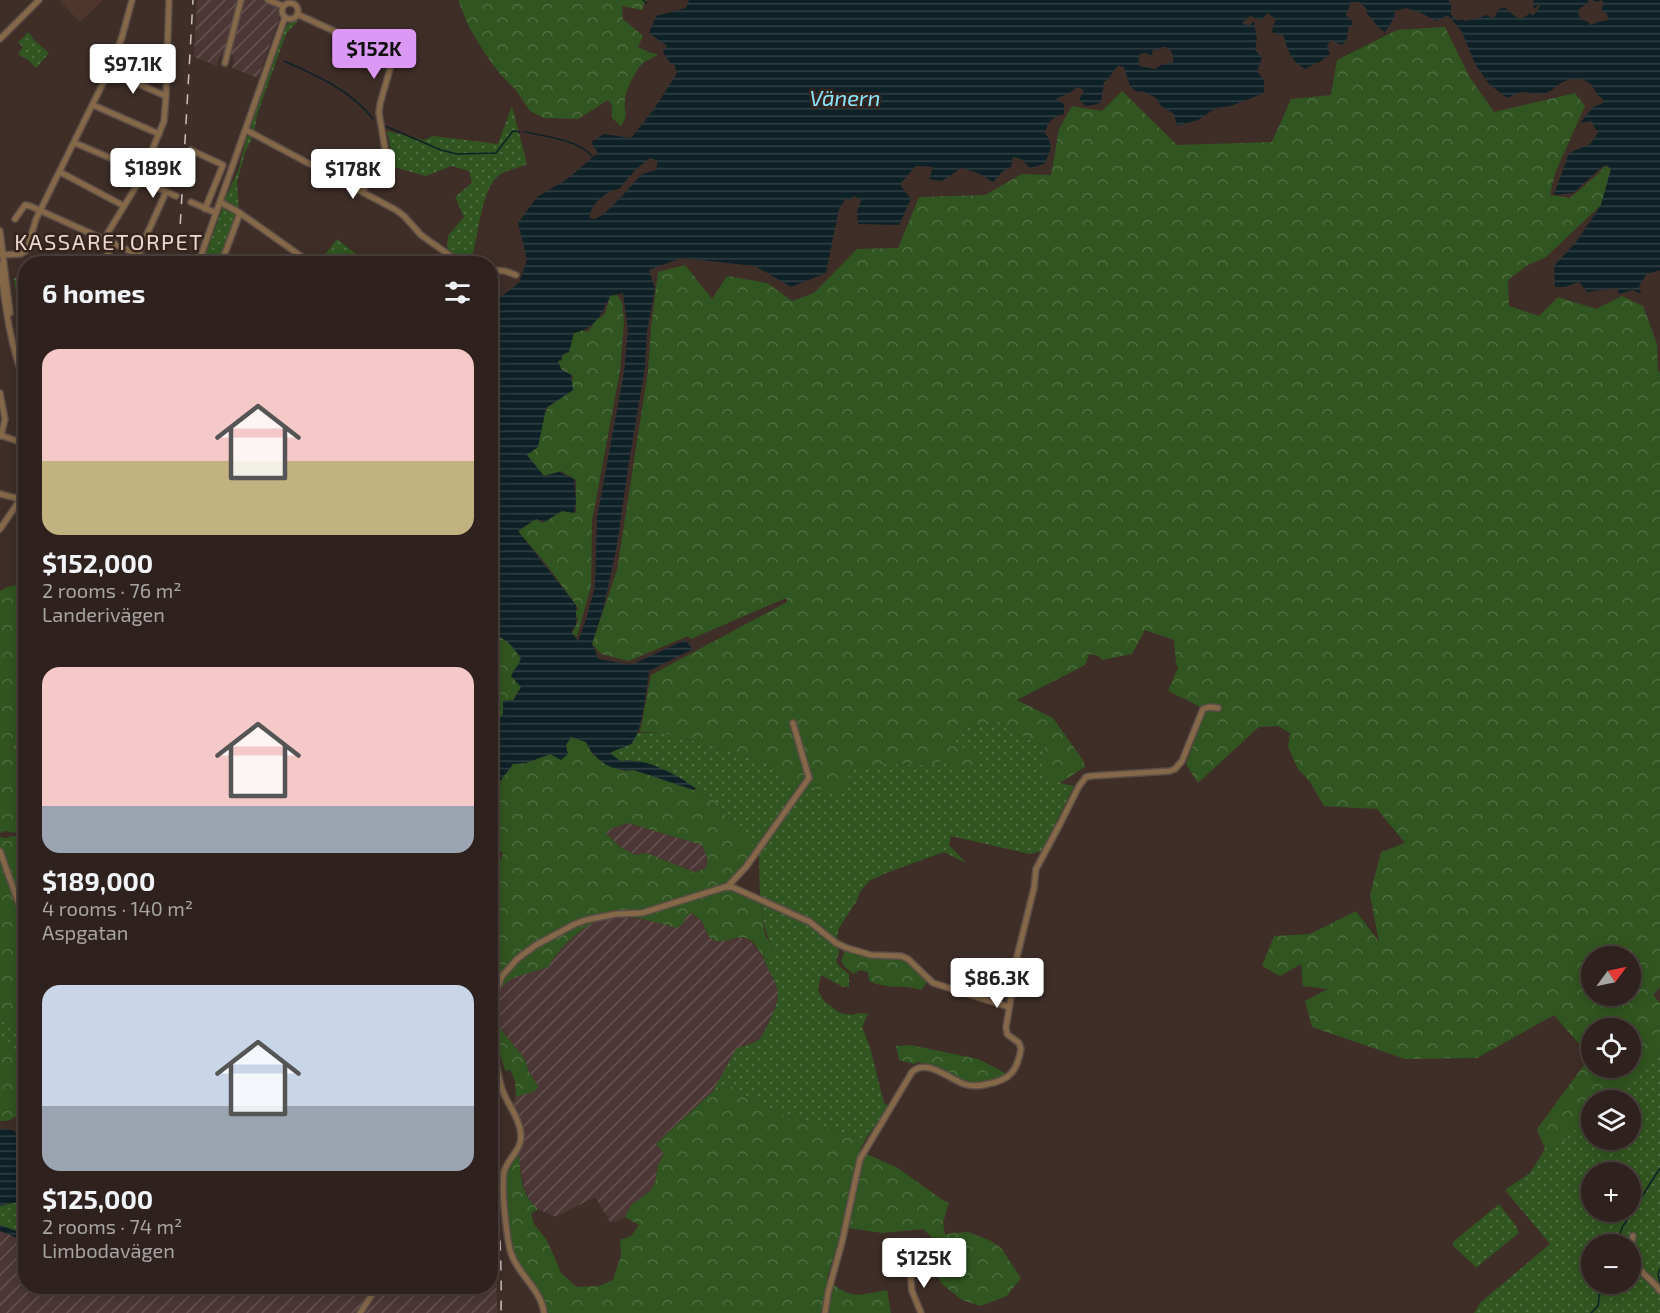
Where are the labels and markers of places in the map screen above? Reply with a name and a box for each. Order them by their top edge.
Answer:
pin: $152K [332,29,416,80]
pin: $97.1K [84,44,182,95]
pin: $189K [111,148,195,199]
pin: $178K [311,149,395,200]
pin: $86.3K [948,958,1046,1009]
pin: $125K [882,1238,966,1289]

